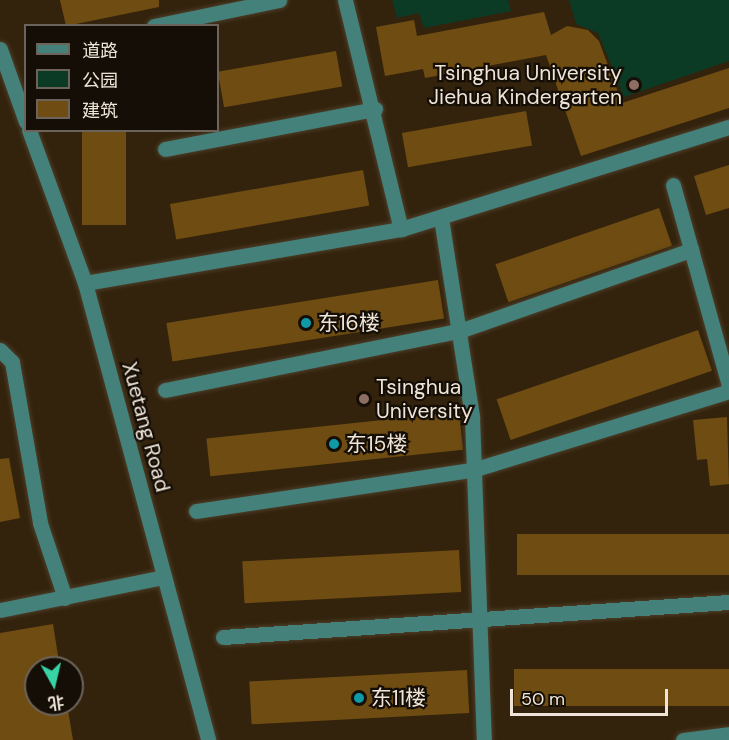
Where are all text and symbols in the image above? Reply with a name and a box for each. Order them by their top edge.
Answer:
legend [24,24,219,132]
text: 道路 [82,39,118,63]
place label: Tsinghua University Jiehua Kindergarten [429,60,622,110]
text: 公园 [82,69,118,93]
marker: Tsinghua University Jiehua Kindergarten [627,78,641,92]
text: 建筑 [82,99,118,123]
place label: 东16楼 [318,310,380,336]
marker: 东16楼 [299,316,313,330]
street label: Xuetang Road [117,359,175,495]
place label: Tsinghua University [376,374,473,424]
marker: Tsinghua University [357,392,371,406]
place label: 东15楼 [346,431,407,457]
marker: 东15楼 [327,437,341,451]
north arrow [24,656,84,716]
scale bar [513,677,670,715]
place label: 东11楼 [371,685,426,711]
text: 50 m [521,687,565,711]
text: 北 [47,691,66,714]
marker: 东11楼 [352,691,366,705]

